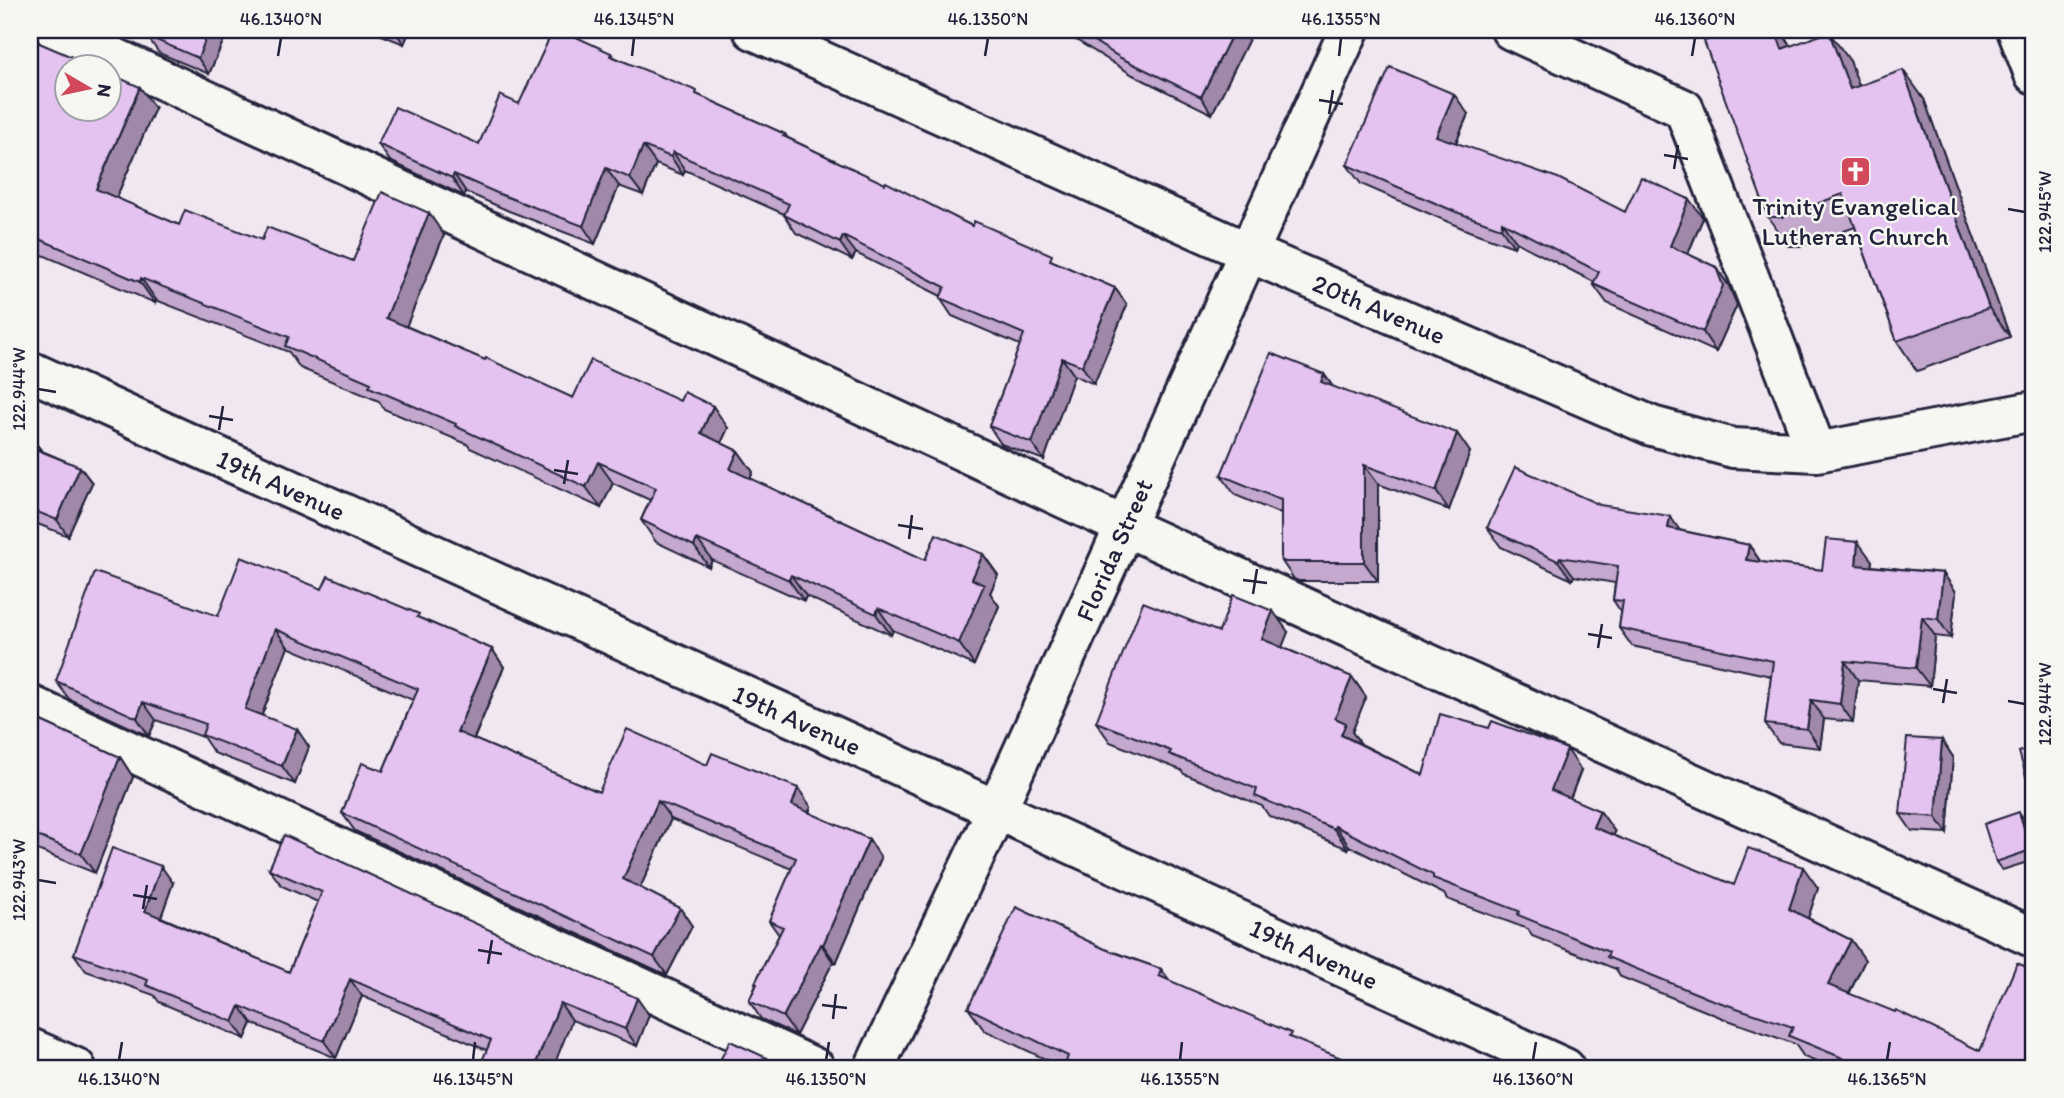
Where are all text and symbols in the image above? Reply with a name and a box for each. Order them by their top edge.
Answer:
text: 46.1340°N [240,8,322,30]
text: 46.1345°N [594,8,674,30]
text: 46.1350°N [948,8,1028,30]
text: 46.1355°N [1301,8,1381,30]
text: 46.1360°N [1655,8,1736,30]
north arrow [52,52,122,122]
text: N [92,82,117,99]
church icon: Trinity Evangelical Lutheran Church [1838,154,1872,188]
text: 122.945°W [2034,171,2056,253]
place label: Trinity Evangelical Lutheran Church [1752,190,1958,252]
street label: 20th Avenue [1308,267,1450,351]
text: 122.944°W [8,347,30,431]
street label: 19th Avenue [212,443,350,527]
street label: Florida Street [1068,474,1160,626]
text: 122.944°W [2034,662,2056,746]
street label: 19th Avenue [728,678,866,762]
text: 122.943°W [8,839,30,921]
street label: 19th Avenue [1245,912,1383,996]
text: 46.1340°N [78,1068,160,1090]
text: 46.1345°N [433,1068,513,1090]
text: 46.1350°N [786,1068,866,1090]
text: 46.1355°N [1140,1068,1220,1090]
text: 46.1360°N [1493,1068,1574,1090]
text: 46.1365°N [1847,1068,1927,1090]

